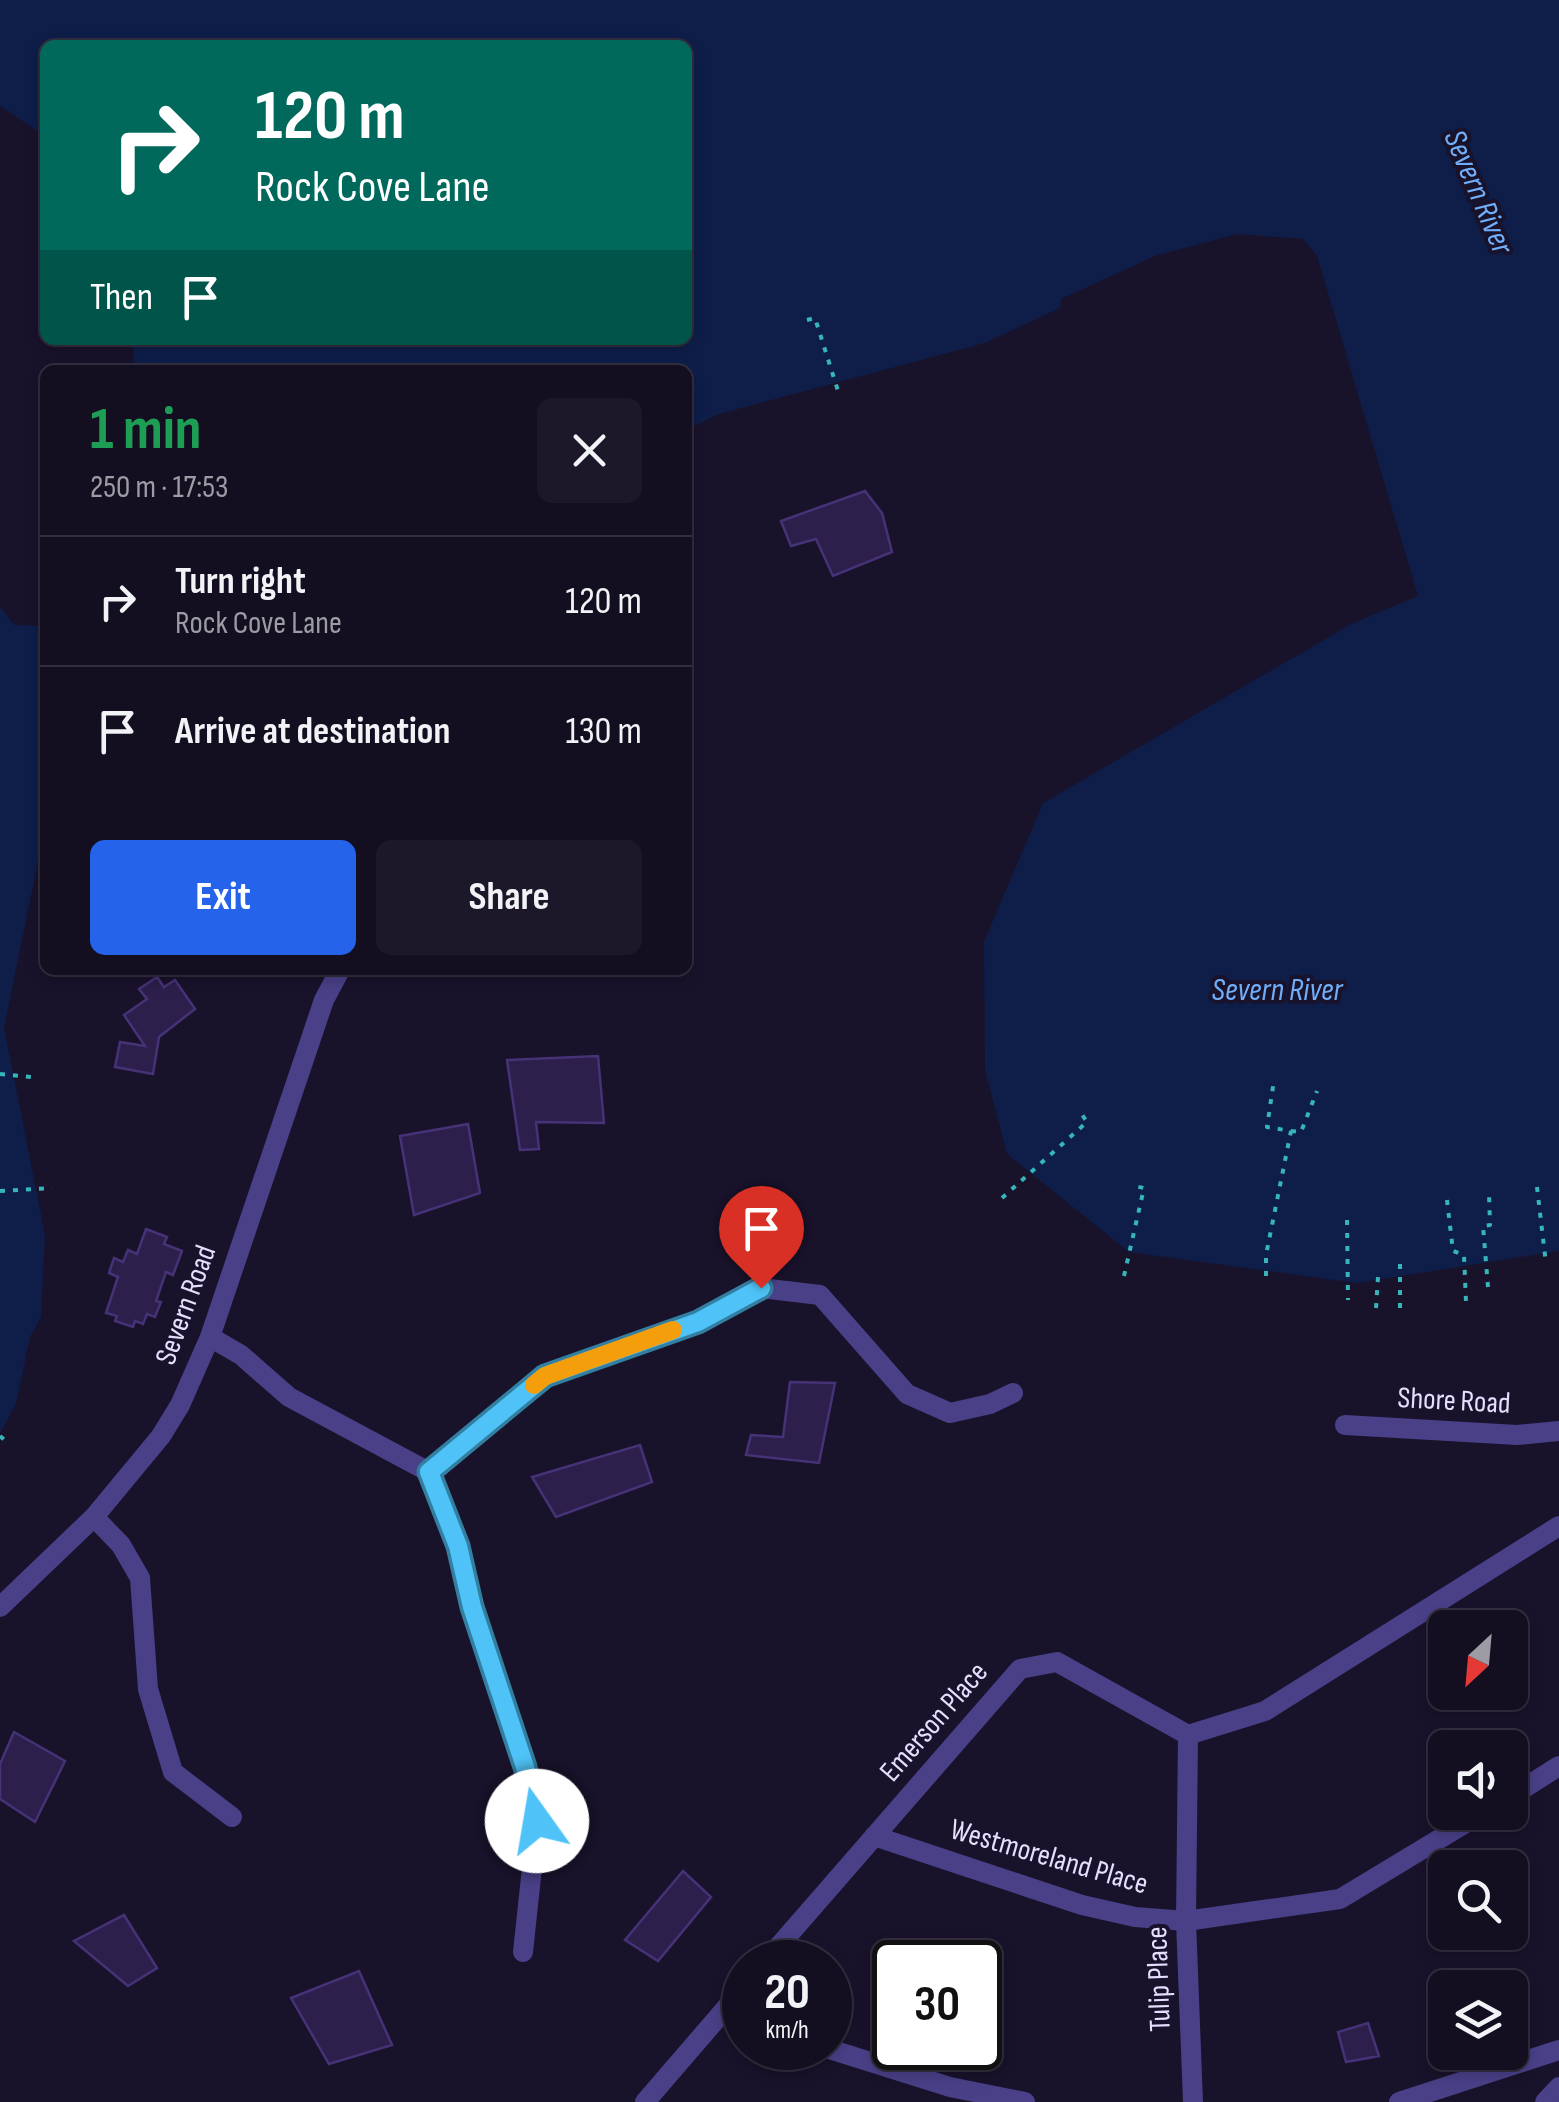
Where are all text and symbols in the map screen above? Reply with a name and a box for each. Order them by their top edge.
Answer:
text: 120 m [255,75,405,159]
icon: right [90,80,220,210]
water label: Severn River [1434,124,1522,261]
text: Rock Cove Lane [255,160,490,215]
icon: arrive [173,270,228,325]
text: Then [90,275,153,320]
text: 1 min [90,394,202,466]
button: close [537,398,642,503]
text: 250 m · 17:53 [90,468,228,507]
text: Turn right [175,559,306,604]
icon: right [90,574,145,629]
text: 120 m [565,579,642,624]
text: Rock Cove Lane [175,604,342,643]
icon: arrive [90,704,145,759]
text: Arrive at destination [175,709,450,754]
text: 130 m [565,709,642,754]
button: Exit [90,840,356,955]
button: Share [376,840,642,955]
water label: Severn River [1212,971,1343,1010]
pin [719,1186,804,1289]
icon: arrive [734,1201,789,1256]
street label: Severn Road [148,1240,224,1370]
street label: Shore Road [1397,1380,1511,1422]
north arrow [1428,1610,1528,1710]
map controls [1428,1610,1528,2070]
street label: Emerson Place [872,1655,996,1789]
button: sound [1428,1730,1528,1830]
position arrow [485,1769,589,1873]
street label: Westmoreland Place [946,1812,1152,1902]
button: search [1428,1850,1528,1950]
street label: Tulip Place [1139,1926,1179,2032]
speed limit sign: 30 [872,1940,1002,2070]
text: 20 [764,1963,810,2023]
button: layers [1428,1970,1528,2070]
text: km/h [765,2015,809,2046]

